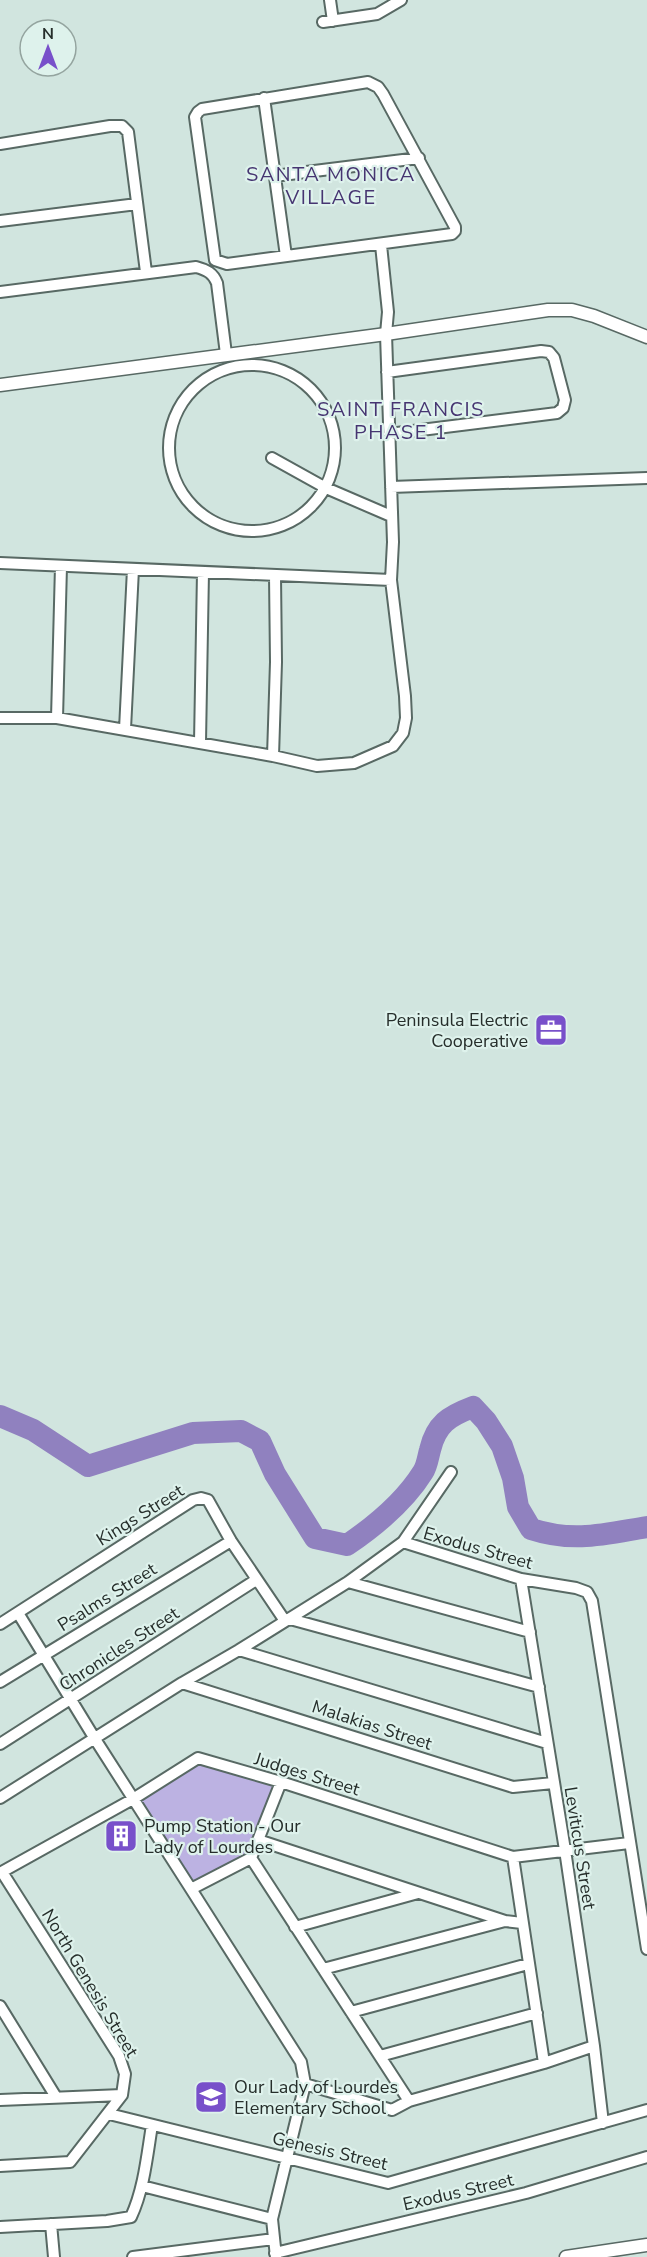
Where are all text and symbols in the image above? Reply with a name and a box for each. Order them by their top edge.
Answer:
north arrow [18,18,78,78]
text: N [42,23,54,45]
district label: SANTA MONICA VILLAGE [246,161,416,211]
district label: SAINT FRANCIS PHASE 1 [317,396,485,446]
place label: Peninsula Electric Cooperative [386,1008,528,1053]
office icon: Peninsula Electric Cooperative [533,1012,569,1048]
street label: Kings Street [92,1478,189,1551]
street label: Exodus Street [421,1521,536,1575]
street label: Psalms Street [53,1557,162,1637]
street label: Chronicles Street [54,1601,184,1697]
street label: Malakias Street [309,1694,436,1756]
street label: Judges Street [250,1746,363,1802]
street label: Leviticus Street [558,1785,602,1912]
place label: Pump Station - Our Lady of Lourdes [144,1814,301,1859]
building icon: Pump Station - Our Lady of Lourdes [103,1818,139,1854]
street label: North Genesis Street [36,1904,144,2062]
place label: Our Lady of Lourdes Elementary School [234,2075,398,2120]
school or university icon: Our Lady of Lourdes Elementary School [193,2079,229,2115]
street label: Genesis Street [270,2126,391,2176]
street label: Exodus Street [400,2167,516,2216]

